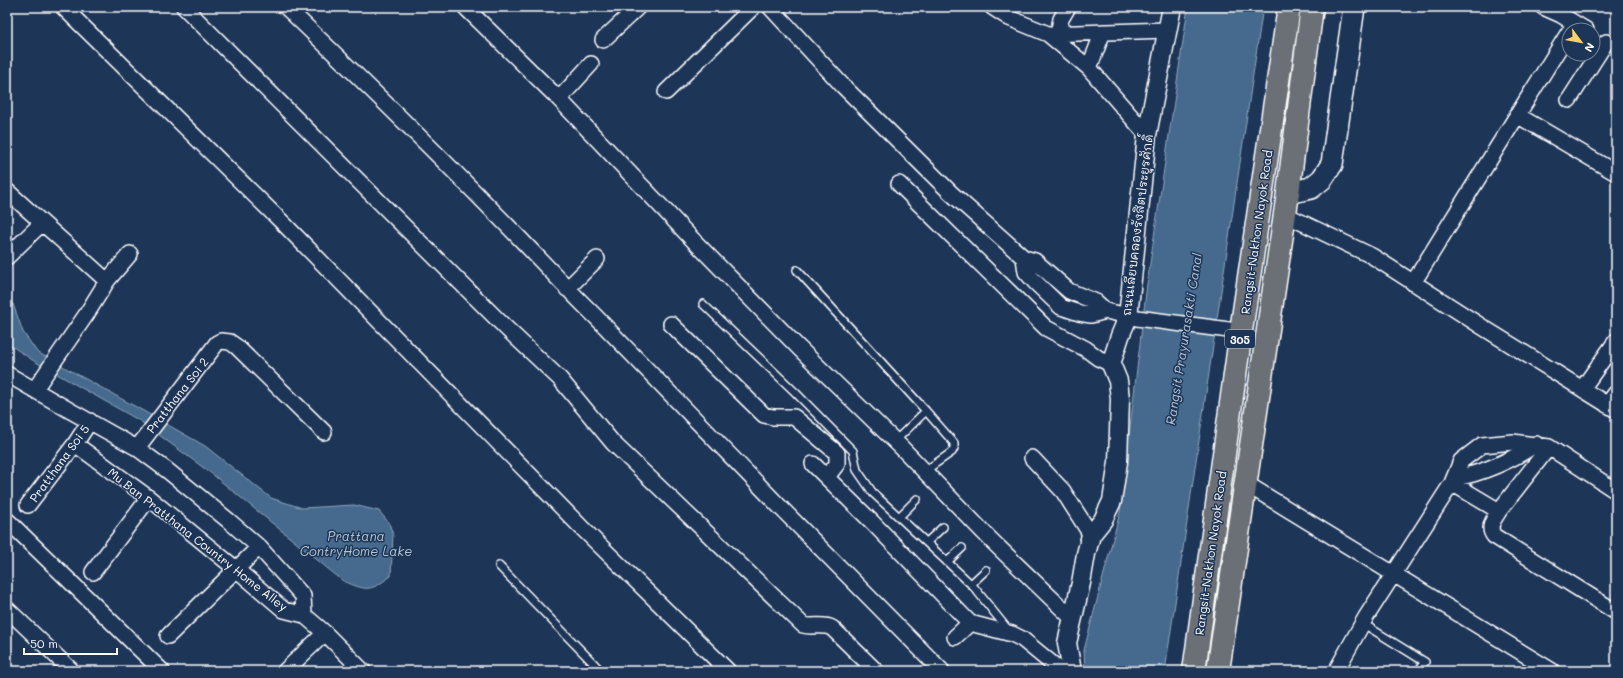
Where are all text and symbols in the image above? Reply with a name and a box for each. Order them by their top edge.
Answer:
north arrow [1561,22,1601,62]
text: N [1581,40,1598,55]
street label: ถนนเลียบคลองรังสิตประยูรศักดิ์ [1115,133,1158,317]
street label: Rangsit-Nakhon Nayok Road [1237,149,1275,315]
water label: Rangsit Prayurasakti Canal [1161,251,1205,426]
road number: 305 [1225,330,1255,348]
street label: Pratthana Soi 2 [142,354,212,436]
street label: Pratthana Soi 5 [25,421,93,505]
street label: Mu Ban Pratthana Country Home Alley [105,464,291,614]
street label: Rangsit-Nakhon Nayok Road [1191,470,1229,636]
water label: Prattana ContryHome Lake [300,527,412,559]
scale bar [24,630,117,656]
text: 50 m [30,635,58,651]

